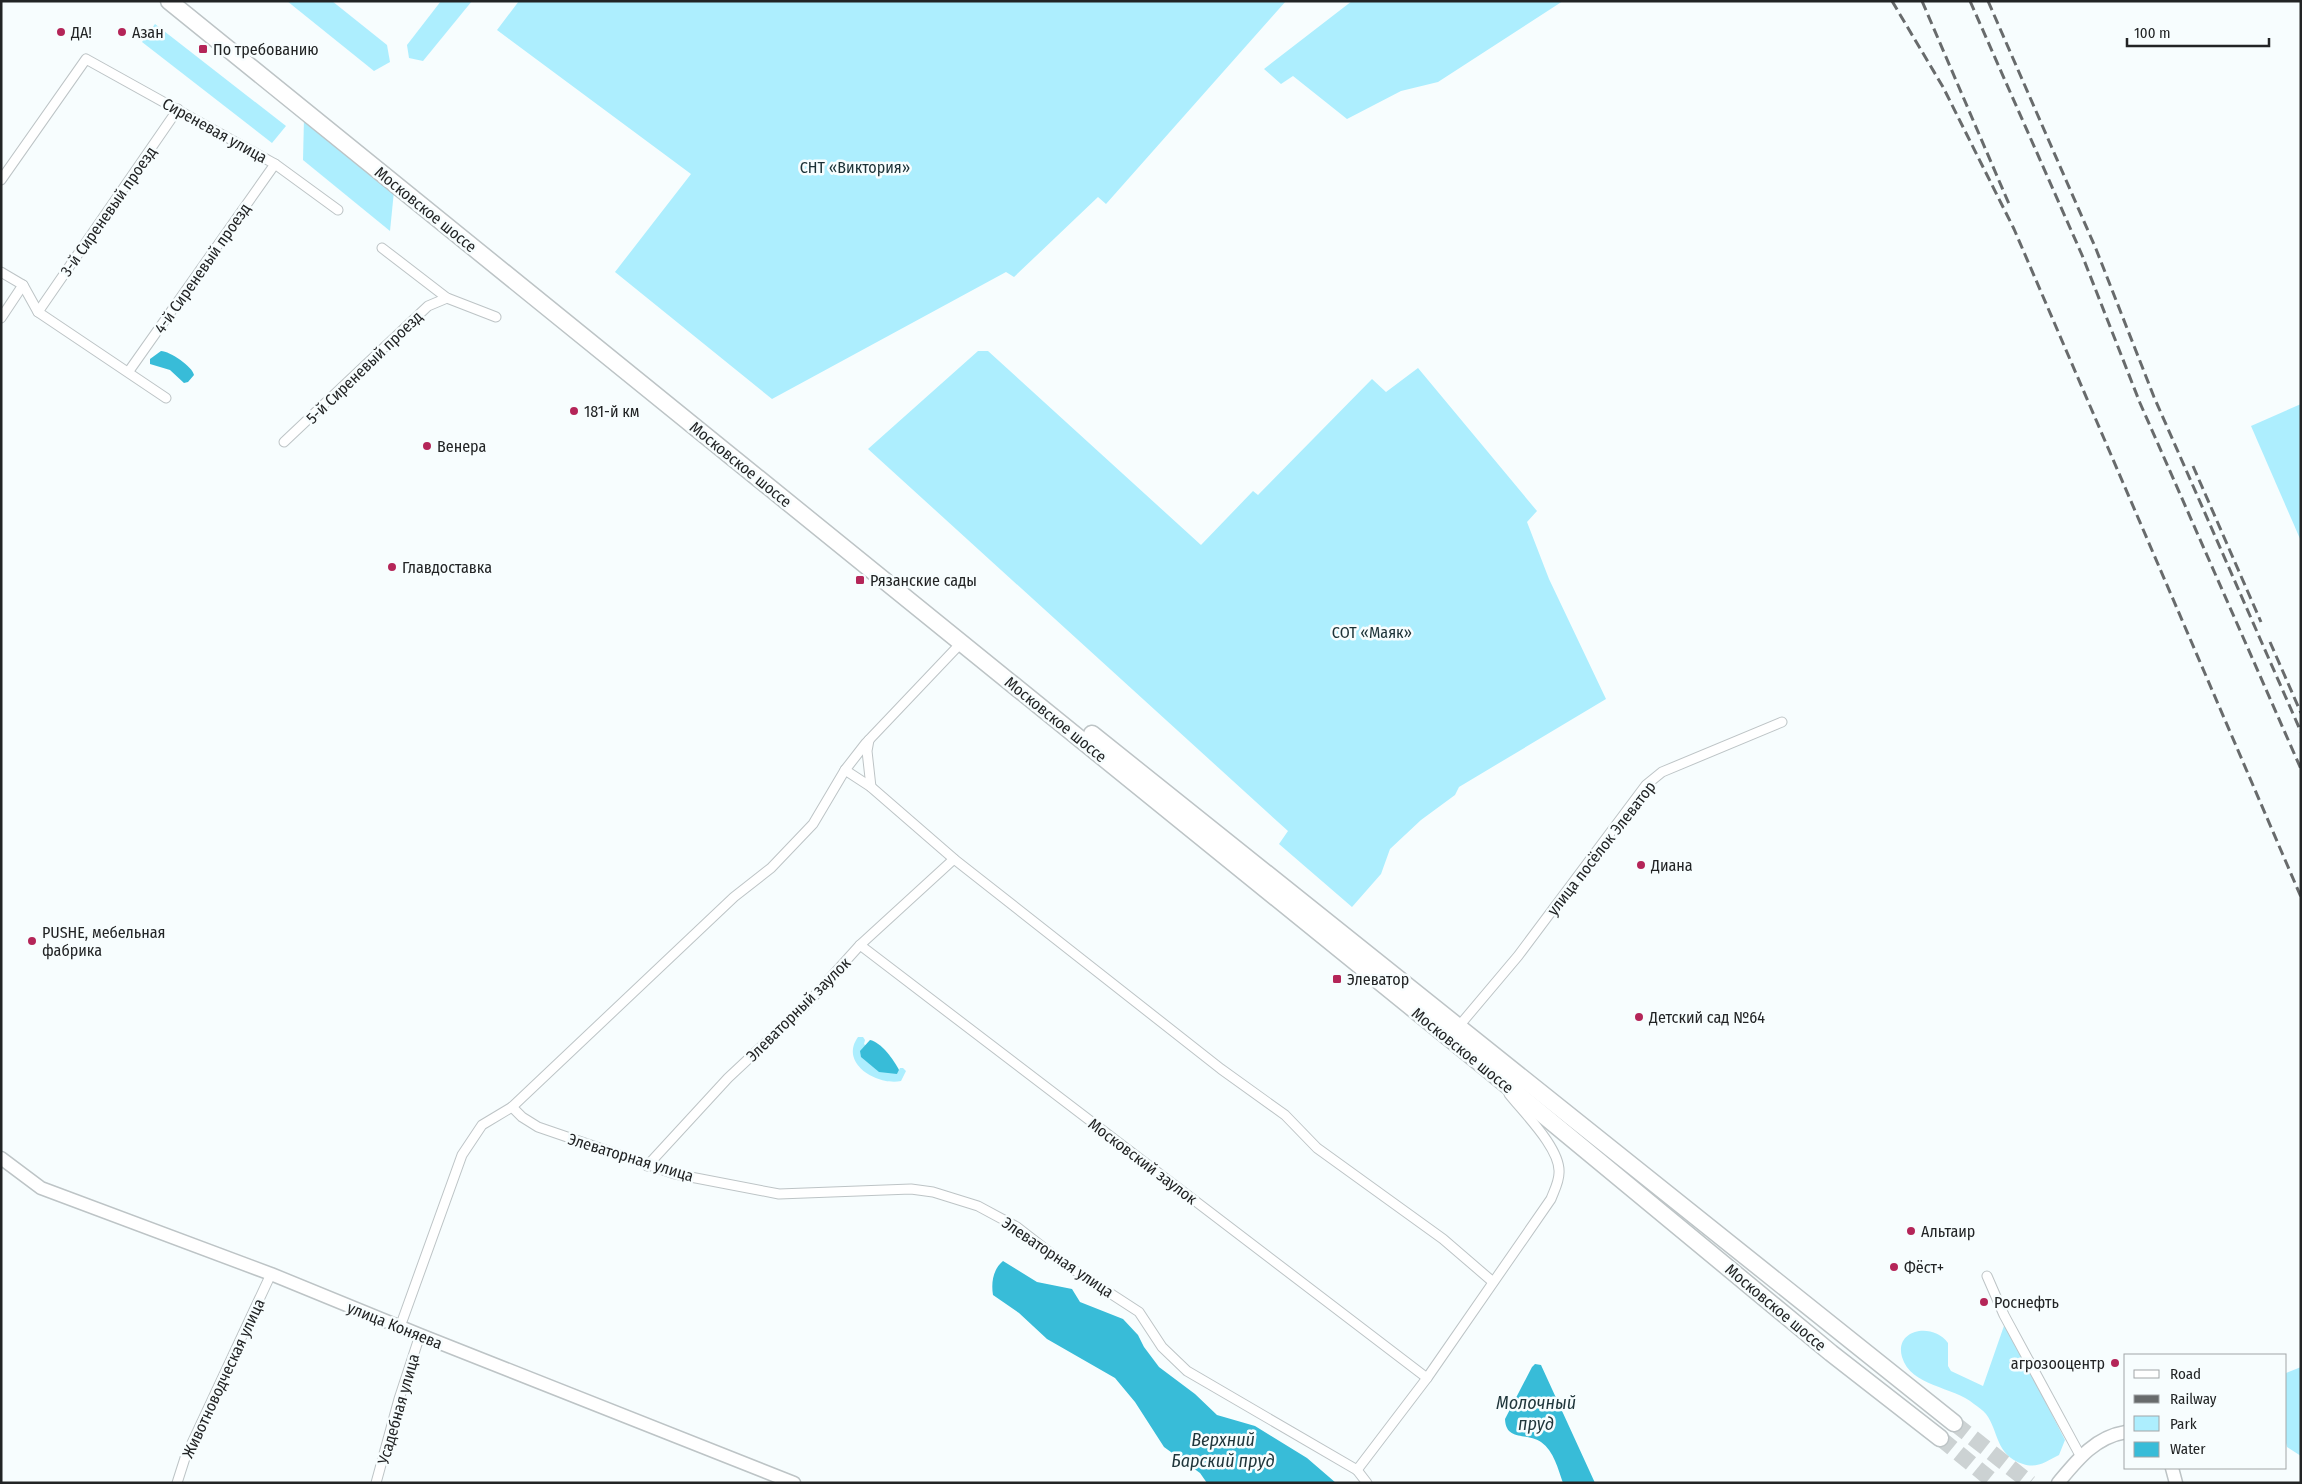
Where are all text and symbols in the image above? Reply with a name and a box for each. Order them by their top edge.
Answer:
scale bar [2127,15,2270,47]
place label: ДА! [70,23,92,42]
place label: Азан [132,23,164,42]
text: 100 m [2134,24,2171,42]
marker: ДА! [55,26,67,38]
marker: Азан [116,26,128,38]
place label: По требованию [213,40,319,59]
marker: По требованию [197,43,209,55]
street label: Сиреневая улица [159,94,271,167]
street label: 3-й Сиреневый проезд [57,143,160,280]
park label: СНТ «Виктория» [800,158,910,177]
street label: Московское шоссе [371,163,481,256]
street label: 4-й Сиреневый проезд [150,200,254,337]
street label: 5-й Сиреневый проезд [302,307,426,428]
place label: 181-й км [584,402,640,421]
marker: 181-й км [568,405,580,417]
street label: Московское шоссе [686,418,796,511]
place label: Венера [437,437,486,456]
marker: Венера [421,440,433,452]
place label: Главдоставка [402,558,492,577]
marker: Главдоставка [386,561,398,573]
place label: Рязанские сады [870,571,977,590]
marker: Рязанские сады [854,574,866,586]
park label: СОТ «Маяк» [1332,623,1412,642]
street label: Московское шоссе [1001,673,1111,766]
street label: улица посёлок Элеватор [1543,777,1660,919]
place label: Диана [1650,856,1693,875]
marker: Диана [1635,859,1647,871]
place label: PUSHE, мебельная фабрика [42,923,166,960]
marker: PUSHE, мебельная фабрика [26,935,38,947]
street label: Элеваторный заулок [742,953,855,1065]
place label: Элеватор [1347,970,1409,989]
marker: Элеватор [1331,973,1343,985]
street label: Московское шоссе [1408,1004,1518,1097]
place label: Детский сад №64 [1648,1008,1765,1027]
marker: Детский сад №64 [1633,1011,1645,1023]
street label: Московский заулок [1085,1114,1201,1209]
street label: Элеваторная улица [566,1129,696,1186]
street label: Элеваторная улица [998,1213,1117,1302]
place label: Альтаир [1921,1222,1975,1241]
marker: Альтаир [1905,1225,1917,1237]
place label: Фёст+ [1904,1258,1944,1277]
street label: Московское шоссе [1721,1260,1830,1355]
marker: Фёст+ [1888,1261,1900,1273]
place label: Роснефть [1994,1293,2059,1312]
street label: Животноводческая улица [178,1295,269,1461]
marker: Роснефть [1978,1296,1990,1308]
street label: улица Коняева [345,1298,445,1353]
street label: Усадебная улица [373,1352,423,1468]
place label: агрозооцентр [2011,1354,2105,1373]
legend [2124,1354,2287,1469]
marker: агрозооцентр [2109,1357,2121,1369]
text: Road [2170,1365,2201,1383]
text: Railway [2170,1390,2217,1408]
water label: Молочный пруд [1496,1392,1576,1435]
text: Park [2170,1415,2197,1433]
water label: Верхний Барский пруд [1171,1429,1275,1472]
text: Water [2170,1440,2206,1458]

